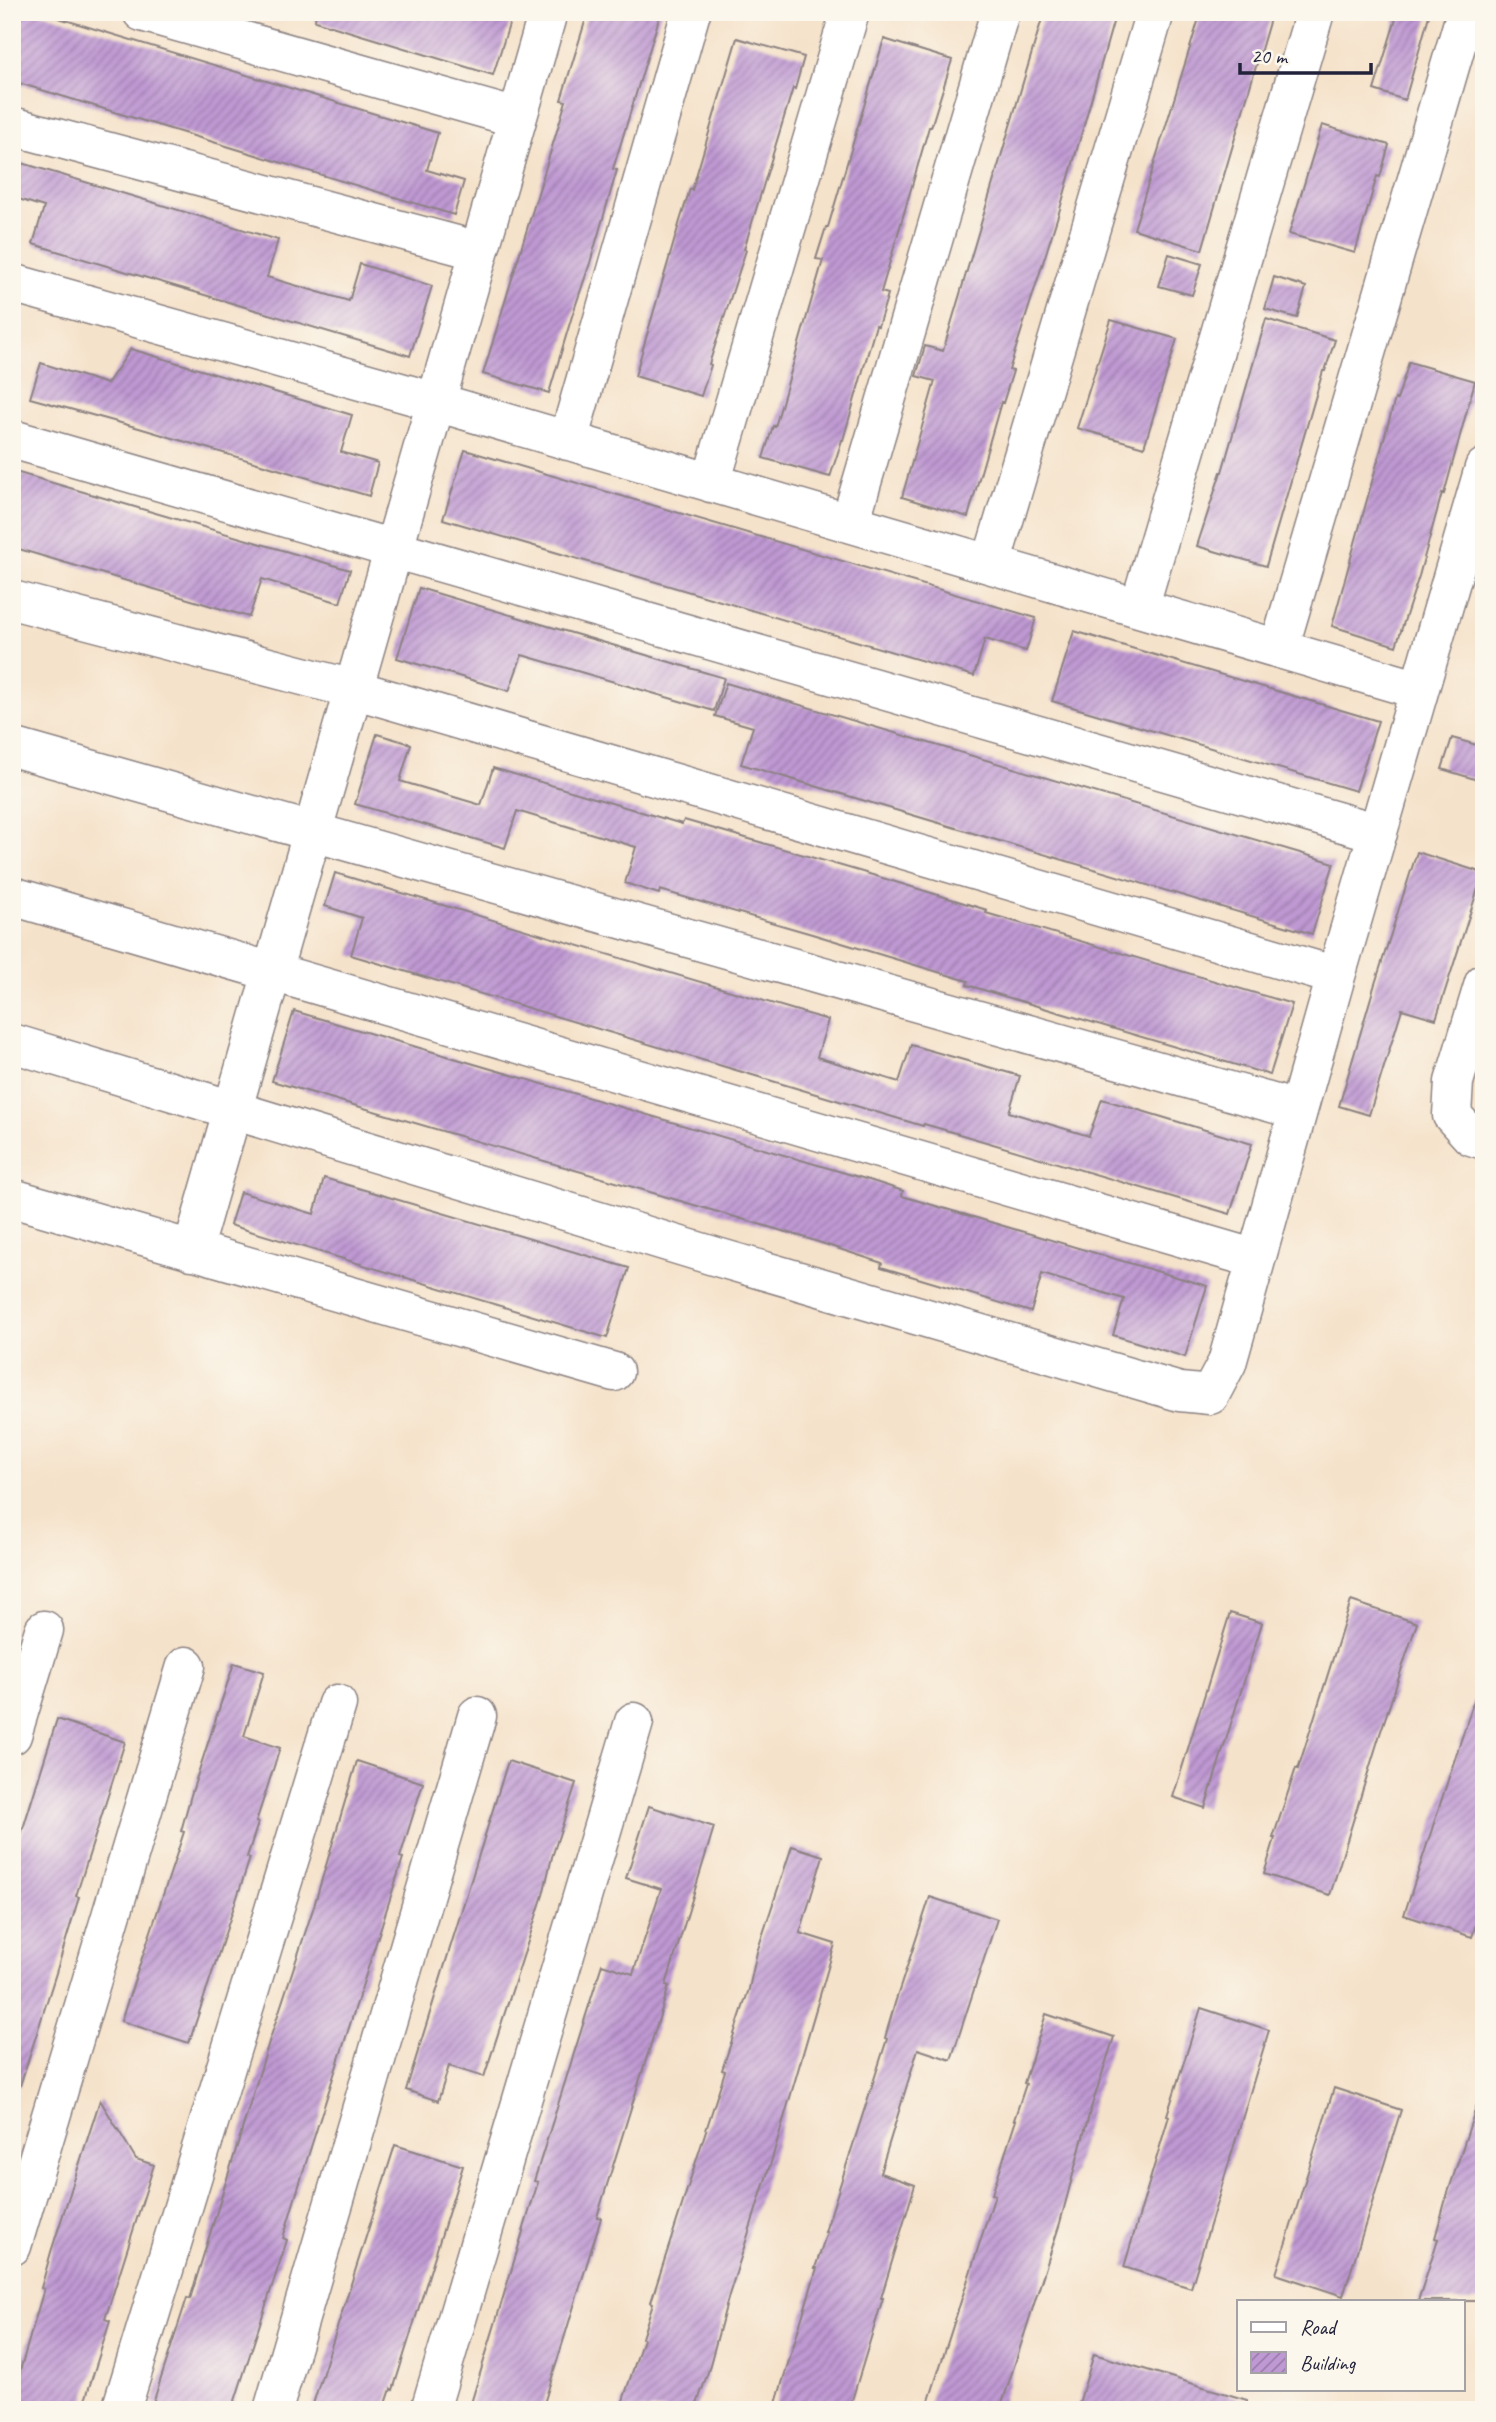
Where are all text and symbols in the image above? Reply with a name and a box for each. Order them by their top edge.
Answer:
scale bar [1240,32,1372,76]
text: 20 m [1251,43,1289,69]
legend [1237,2300,1464,2390]
text: Road [1300,2314,1339,2340]
text: Building [1300,2350,1357,2376]

